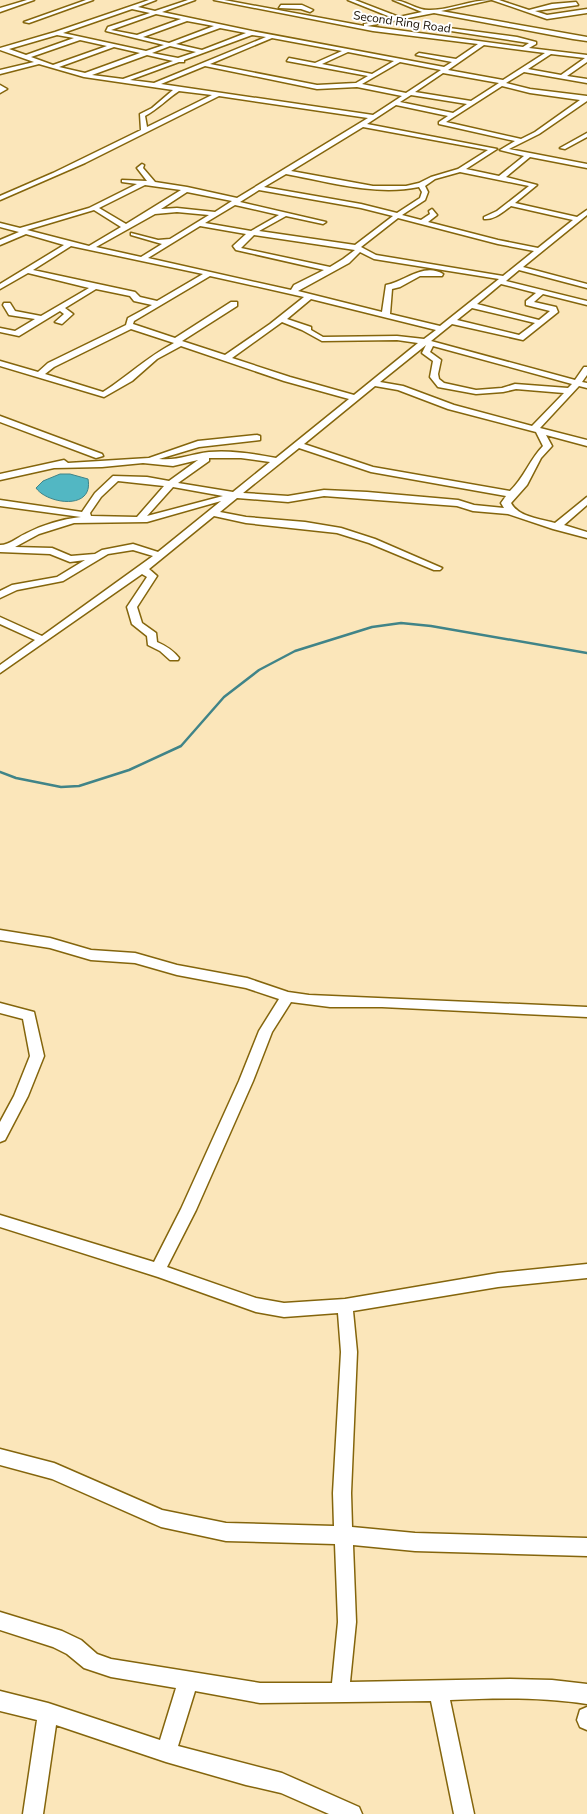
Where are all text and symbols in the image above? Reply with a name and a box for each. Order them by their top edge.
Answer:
street label: Second Ring Road [352,7,452,37]

